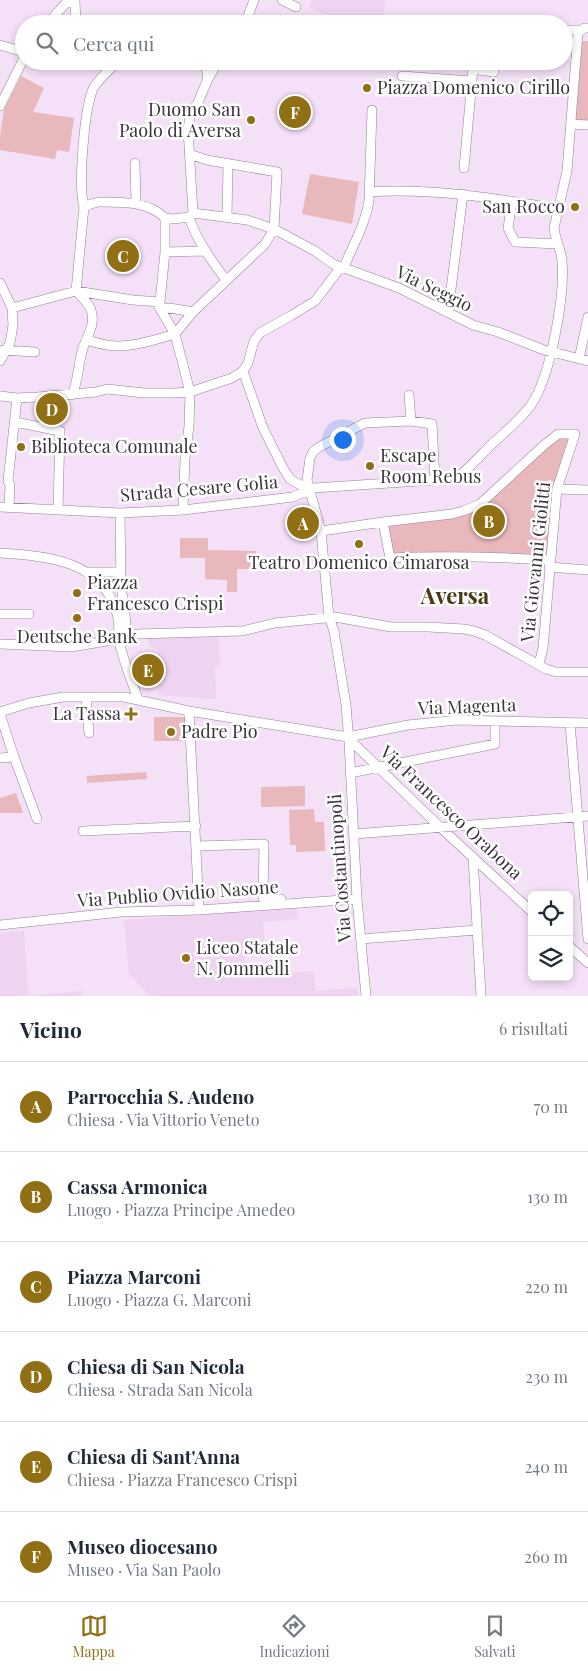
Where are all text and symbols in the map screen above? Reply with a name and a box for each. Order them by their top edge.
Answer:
search box [15,15,573,70]
icon: search [33,29,61,57]
text: Cerca qui [73,30,154,56]
place label: Piazza Domenico Cirillo [377,75,570,99]
marker: Piazza Domenico Cirillo [361,82,373,94]
pin: F [279,93,311,131]
place label: Duomo San Paolo di Aversa [119,97,241,142]
marker: Duomo San Paolo di Aversa [245,114,257,126]
place label: San Rocco [482,194,565,218]
marker: San Rocco [569,201,581,213]
pin: C [107,237,139,275]
street label: Via Seggio [391,259,477,317]
pin: D [36,390,68,428]
your location [330,427,356,453]
place label: Biblioteca Comunale [31,434,198,458]
marker: Biblioteca Comunale [15,441,27,453]
place label: Escape Room Rebus [380,443,481,488]
marker: Escape Room Rebus [364,460,376,472]
street label: Strada Cesare Golia [119,469,279,507]
street label: Via Giovanni Giolitti [515,480,555,644]
pin: B [473,502,505,540]
pin: A [287,504,319,542]
marker: Teatro Domenico Cimarosa [353,538,365,550]
place label: Teatro Domenico Cimarosa [248,550,470,574]
place label: Piazza Francesco Crispi [87,570,223,615]
district label: Aversa [420,580,490,610]
marker: Piazza Francesco Crispi [71,587,83,599]
marker: Deutsche Bank [71,612,83,624]
place label: Deutsche Bank [17,624,137,648]
pin: E [132,651,164,689]
street label: Via Magenta [416,692,517,720]
place label: La Tassa [53,701,121,725]
marker: La Tassa [125,708,137,720]
place label: Padre Pio [181,719,258,743]
marker: Padre Pio [165,726,177,738]
street label: Via Francesco Orabona [375,739,528,885]
street label: Via Costantinopoli [322,793,356,944]
street label: Via Publio Ovidio Nasone [76,874,279,912]
map controls [528,891,573,981]
button: locate [528,891,573,936]
place label: Liceo Statale N. Jommelli [196,935,299,980]
button: layers [528,936,573,981]
marker: Liceo Statale N. Jommelli [180,952,192,964]
text: Vicino [20,1015,82,1043]
text: 6 risultati [499,1018,568,1039]
text: Parrocchia S. Audeno [67,1083,254,1109]
text: A [31,1096,41,1117]
text: 70 m [534,1096,568,1117]
text: Chiesa · Via Vittorio Veneto [67,1109,259,1130]
text: Cassa Armonica [67,1173,208,1199]
text: B [31,1186,41,1207]
text: 130 m [527,1186,568,1207]
text: Luogo · Piazza Principe Amedeo [67,1199,295,1220]
text: Piazza Marconi [67,1263,201,1289]
text: C [30,1276,42,1297]
text: 220 m [525,1276,568,1297]
text: Luogo · Piazza G. Marconi [67,1289,251,1310]
text: Chiesa di San Nicola [67,1353,245,1379]
text: D [30,1366,42,1387]
text: 230 m [525,1366,568,1387]
text: Chiesa · Strada San Nicola [67,1379,253,1400]
text: Chiesa di Sant'Anna [67,1443,240,1469]
text: E [31,1456,41,1477]
text: 240 m [525,1456,568,1477]
text: Chiesa · Piazza Francesco Crispi [67,1469,298,1490]
text: Museo diocesano [67,1533,218,1559]
text: F [31,1546,41,1567]
text: 260 m [524,1546,568,1567]
text: Museo · Via San Paolo [67,1559,221,1580]
tab: Mappa [72,1612,115,1661]
tab: Indicazioni [259,1612,330,1661]
tab: Salvati [474,1612,516,1661]

